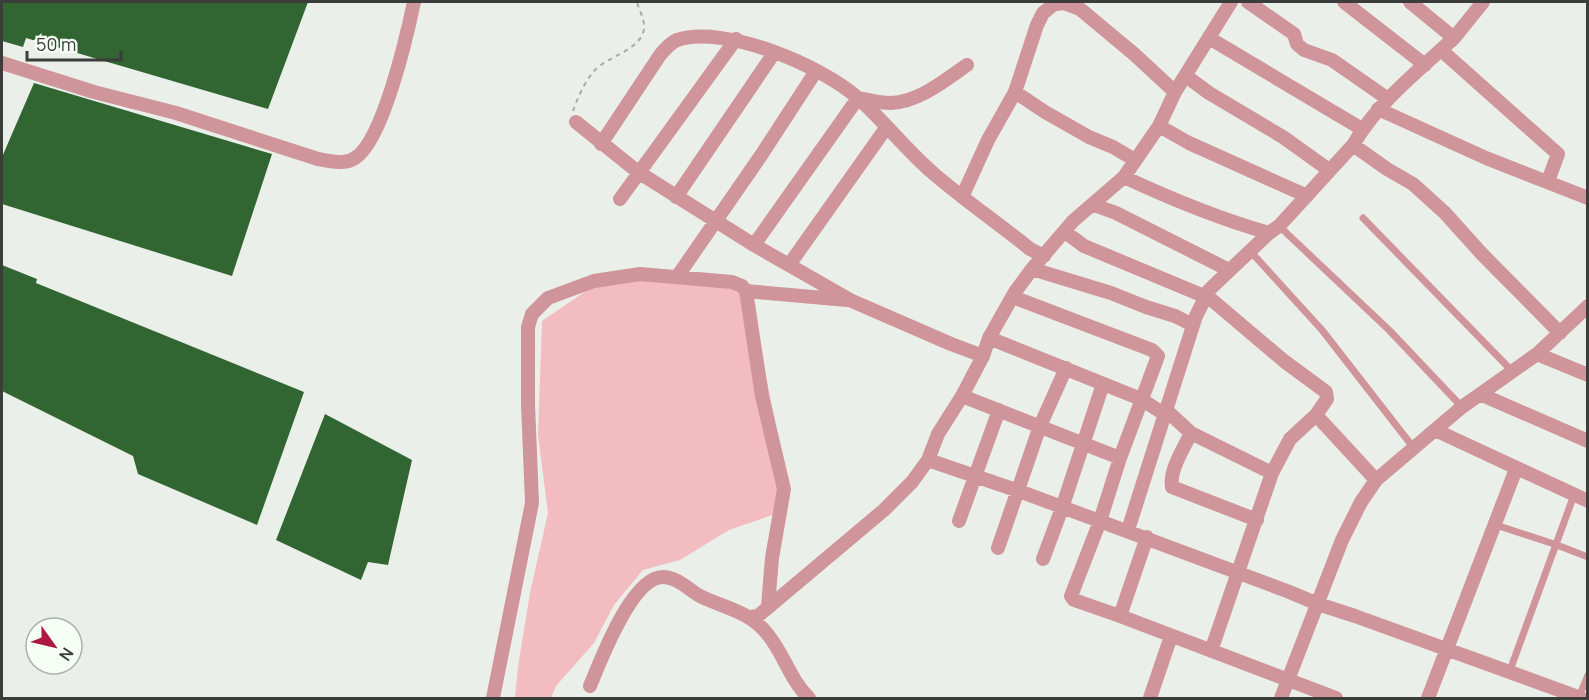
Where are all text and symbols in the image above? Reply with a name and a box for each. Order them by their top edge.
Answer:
scale bar [27,24,122,62]
text: 50 m [36,32,76,56]
north arrow [24,616,84,676]
text: N [54,643,79,665]

